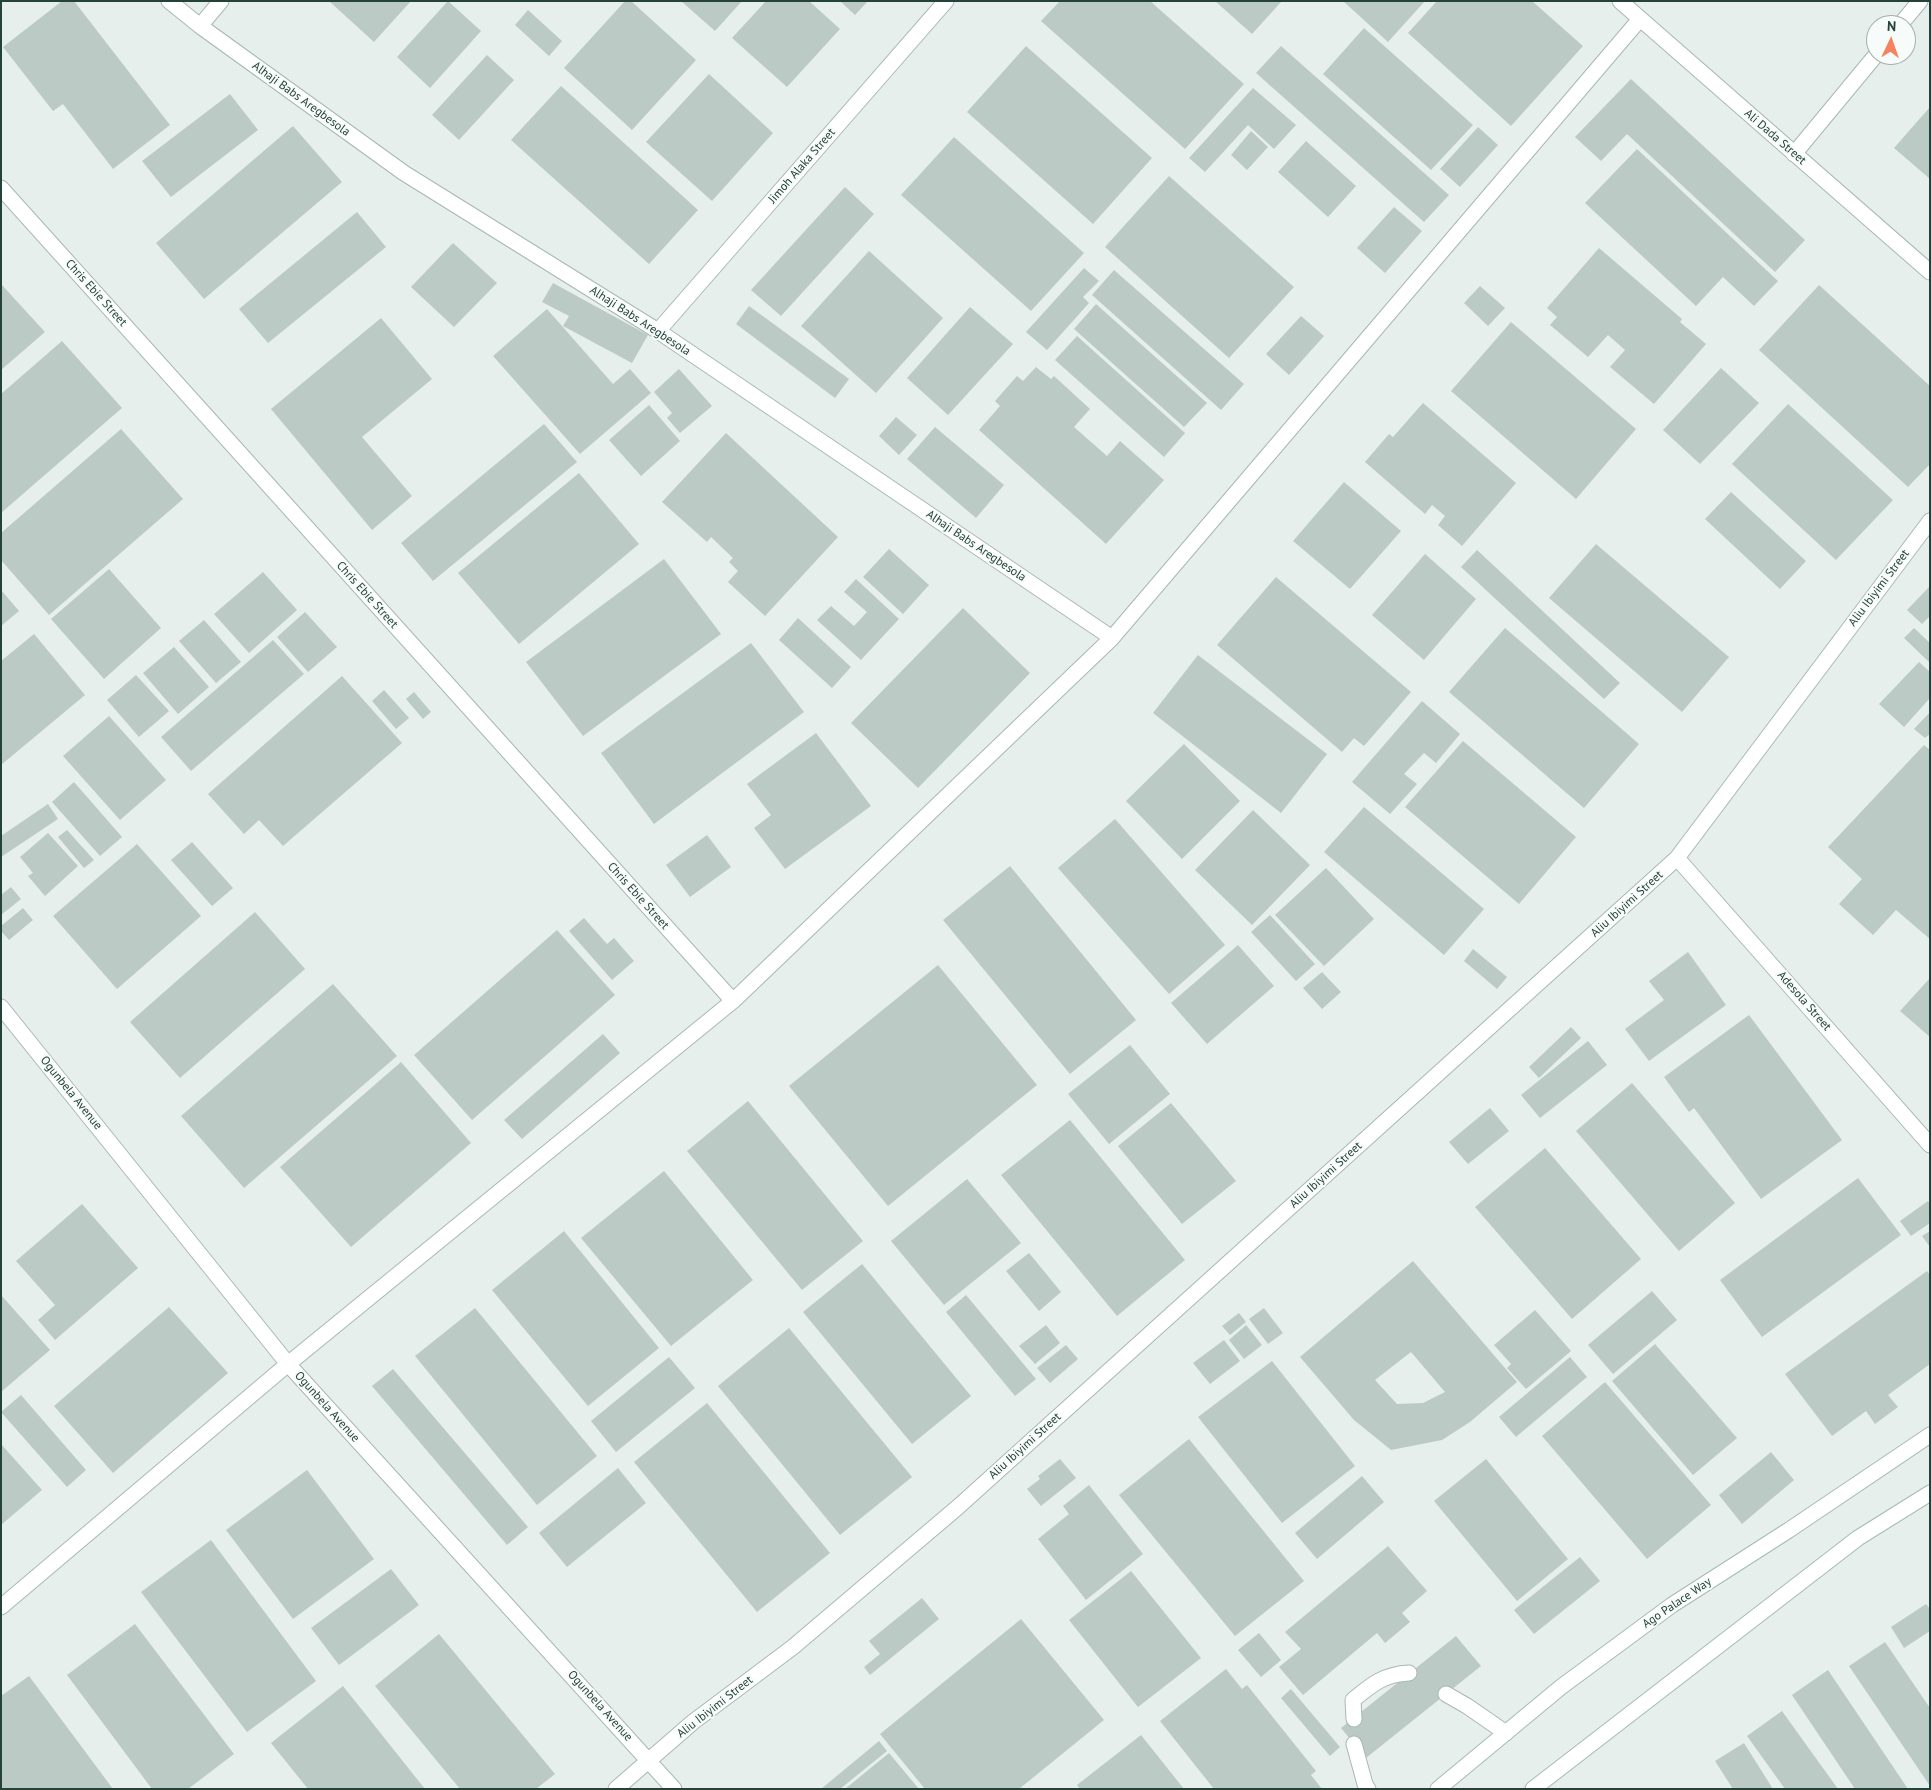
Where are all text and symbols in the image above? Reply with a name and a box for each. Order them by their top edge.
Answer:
north arrow [1866,15,1916,65]
text: N [1887,17,1897,35]
street label: Alhaji Babs Aregbesola [249,59,353,139]
street label: Ali Dada Street [1741,106,1809,168]
street label: Jimoh Alaka Street [766,126,838,206]
street label: Chris Ebie Street [62,257,130,329]
street label: Alhaji Babs Aregbesola [587,283,693,359]
street label: Alhaji Babs Aregbesola [923,507,1029,585]
street label: Aliu Ibiyimi Street [1846,547,1912,629]
street label: Chris Ebie Street [333,559,401,631]
street label: Chris Ebie Street [604,860,672,932]
street label: Aliu Ibiyimi Street [1588,868,1666,940]
street label: Adesola Street [1774,968,1834,1034]
street label: Ogunbela Avenue [37,1053,105,1133]
street label: Aliu Ibiyimi Street [1287,1139,1365,1211]
street label: Ogunbela Avenue [291,1369,363,1445]
street label: Aliu Ibiyimi Street [986,1410,1064,1482]
street label: Ago Palace Way [1640,1575,1714,1631]
street label: Ogunbela Avenue [564,1668,636,1744]
street label: Aliu Ibiyimi Street [674,1673,756,1741]

